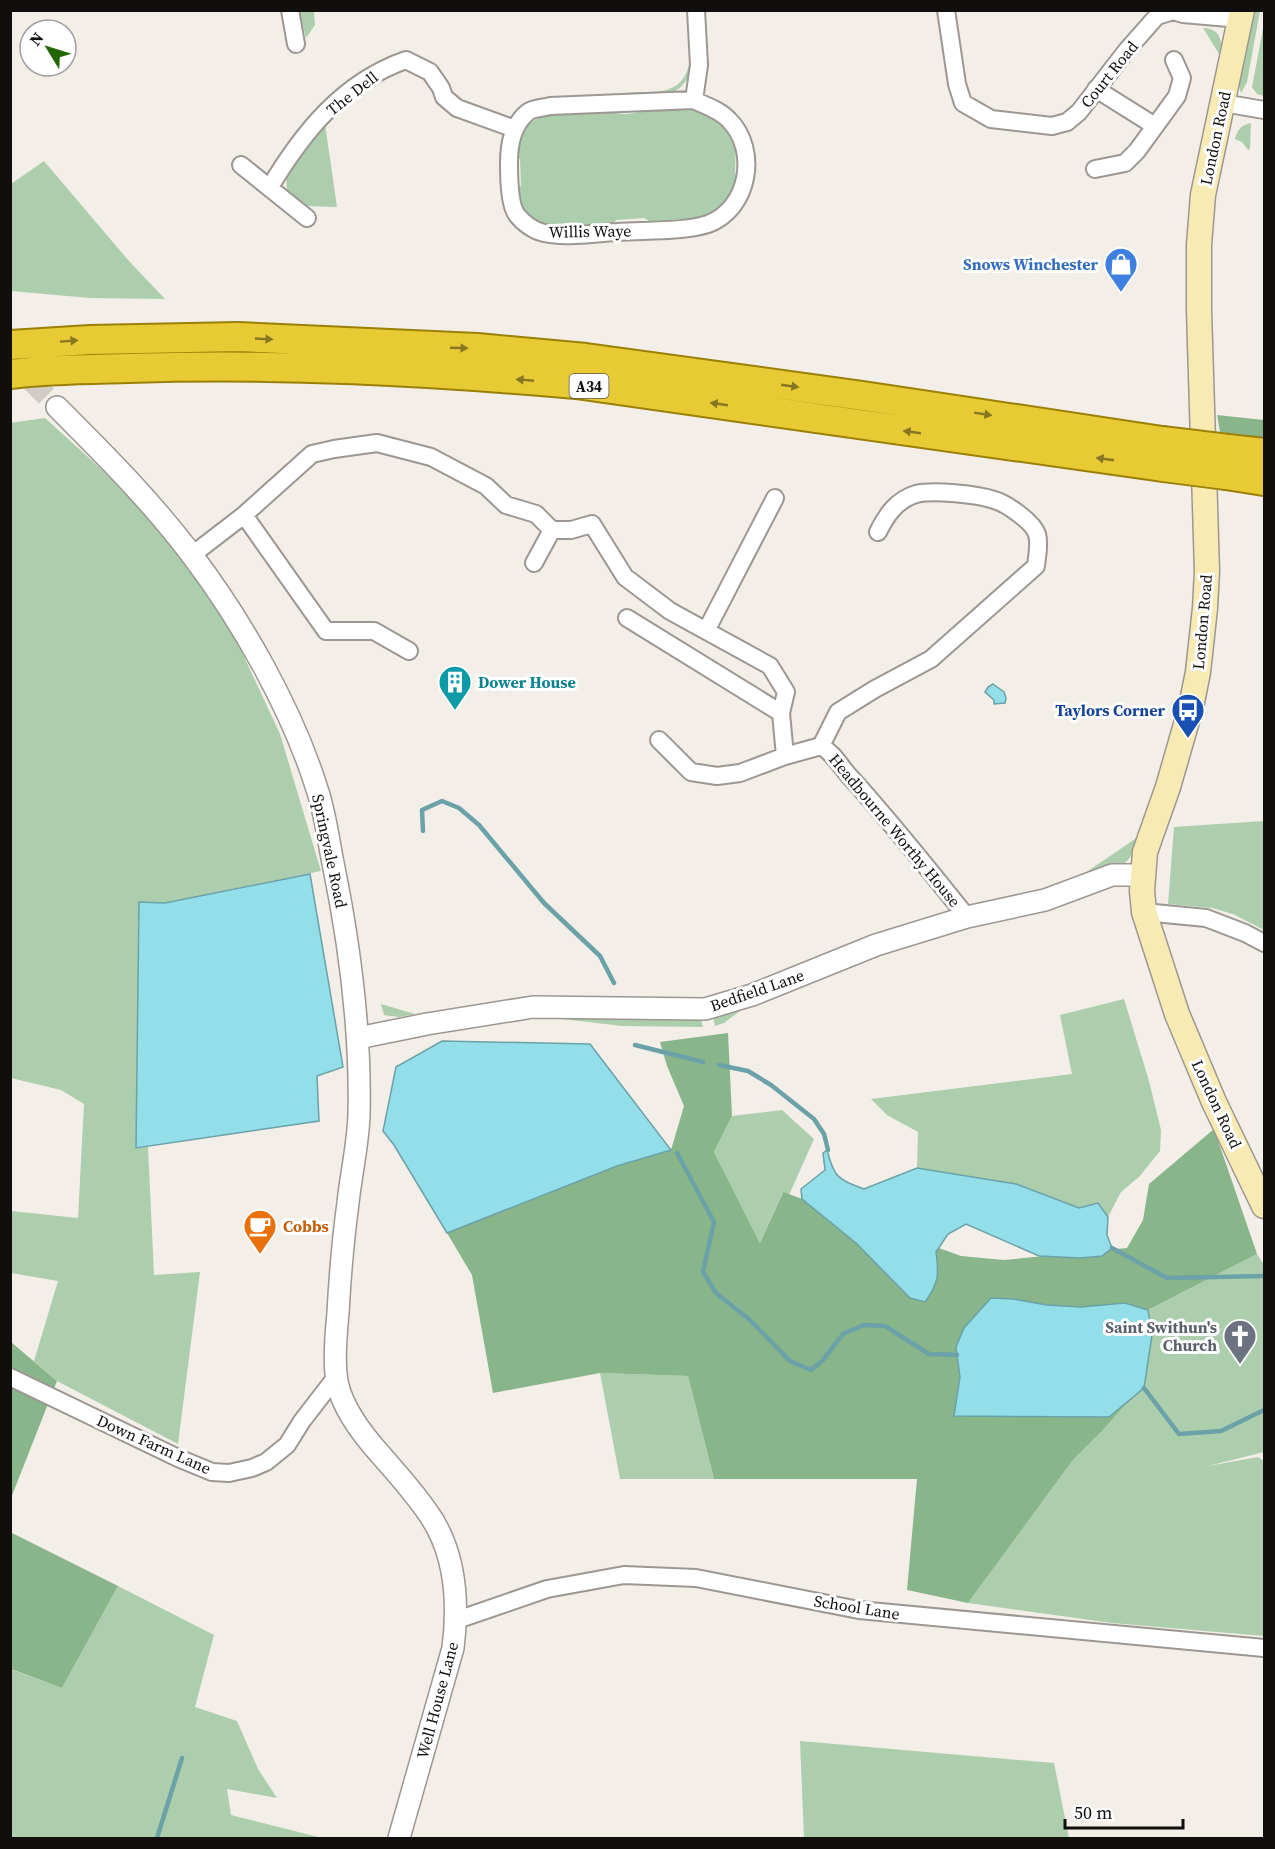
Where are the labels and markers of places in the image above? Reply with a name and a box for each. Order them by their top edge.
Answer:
shop icon: Snows Winchester [1103,246,1139,293]
place label: Snows Winchester [963,253,1099,275]
building icon: Dower House [437,664,473,711]
place label: Dower House [478,671,576,693]
bus stop icon: Taylors Corner [1170,692,1206,739]
place label: Taylors Corner [1055,699,1166,721]
cafe icon: Cobbs [242,1208,278,1255]
place label: Cobbs [283,1215,329,1237]
place label: Saint Swithun's Church [1105,1316,1217,1356]
church icon: Saint Swithun's Church [1222,1318,1258,1365]

